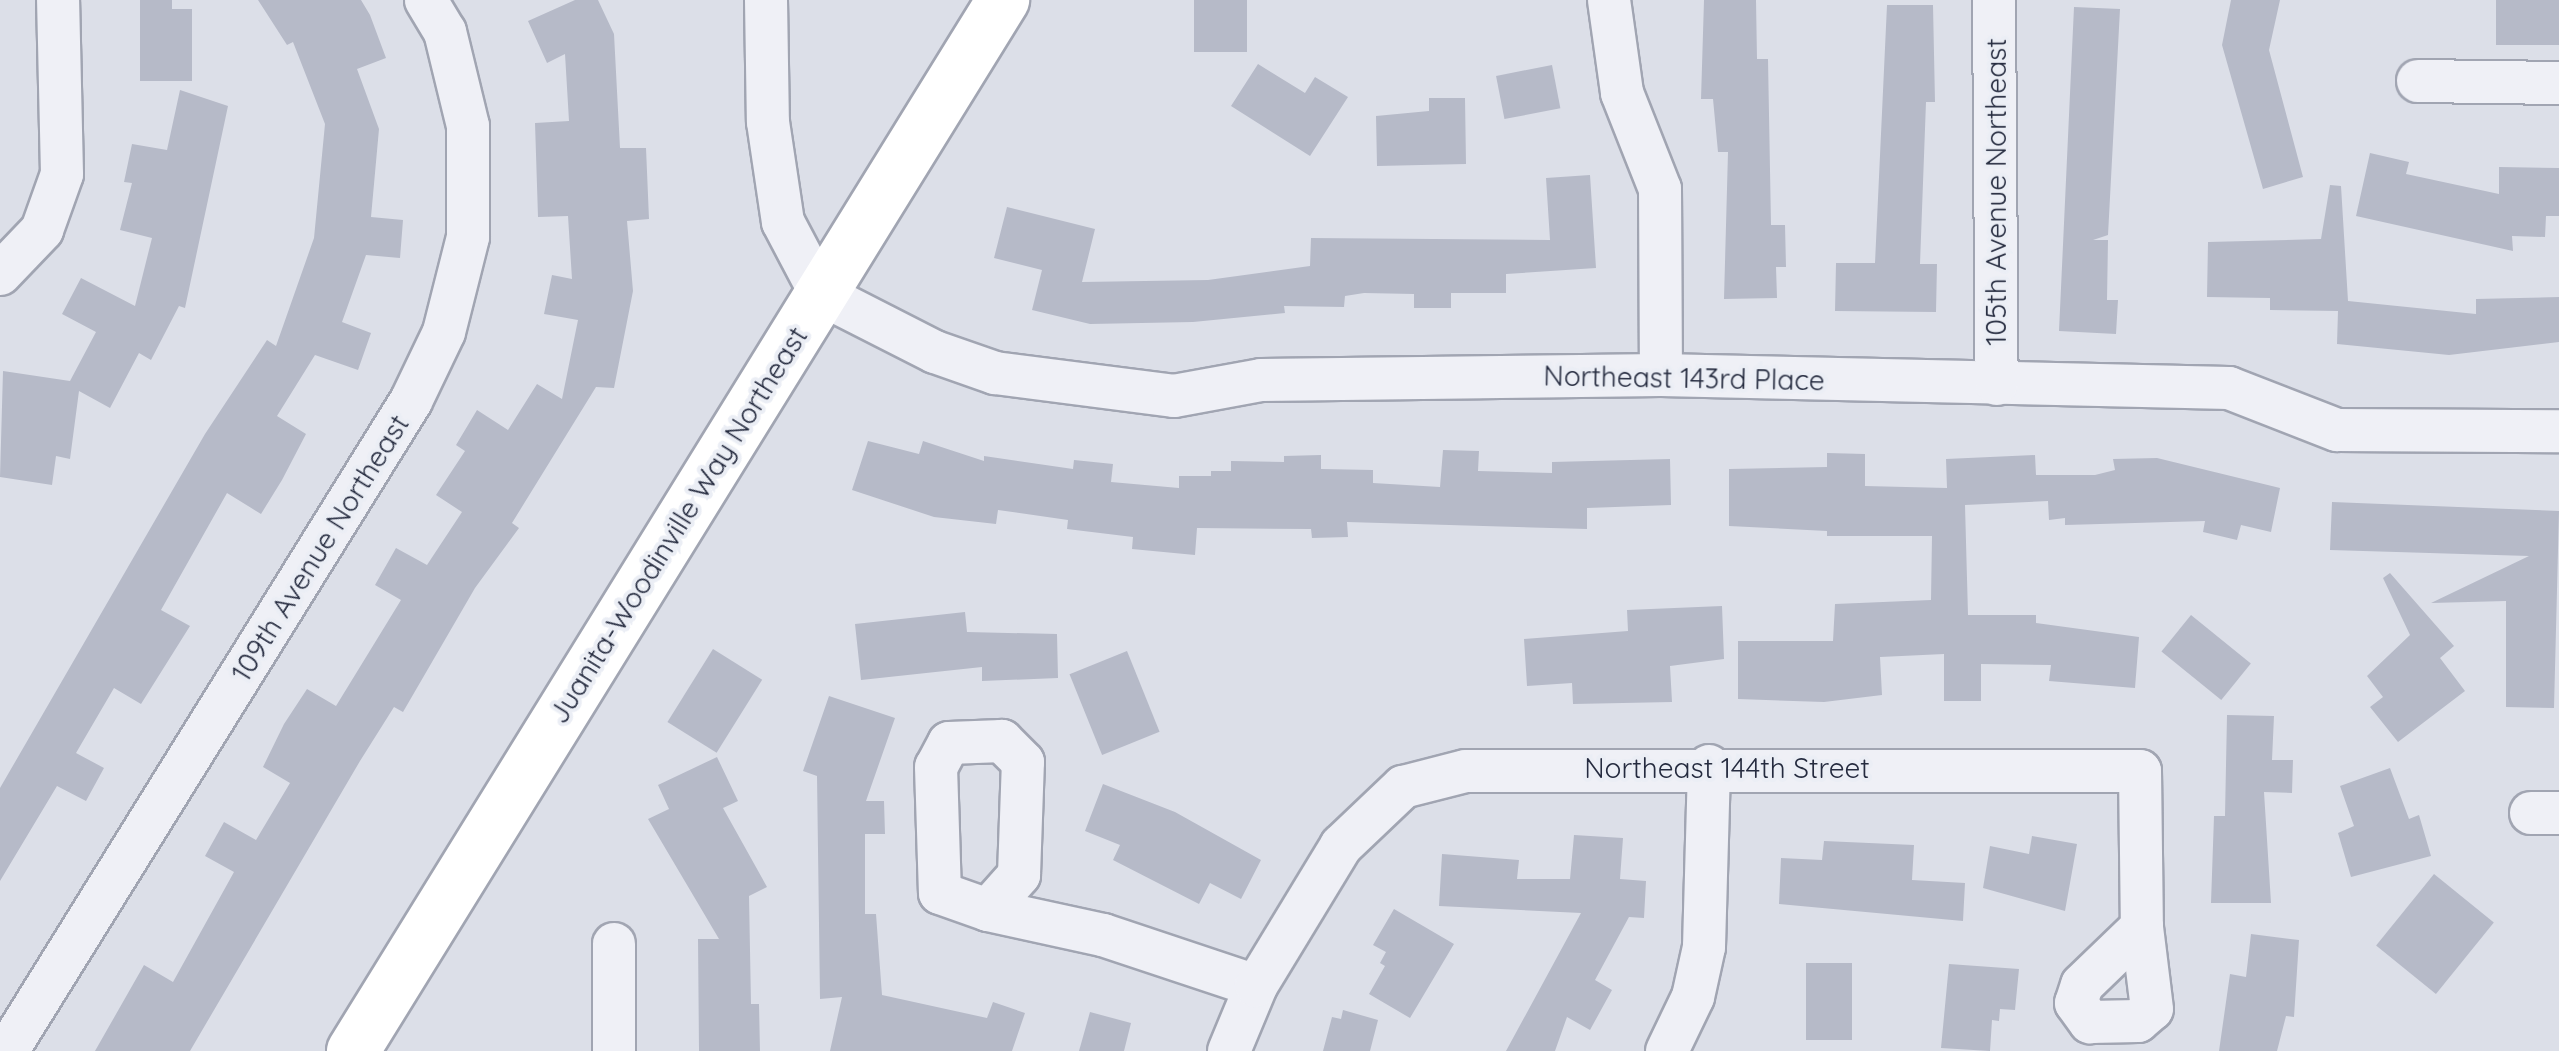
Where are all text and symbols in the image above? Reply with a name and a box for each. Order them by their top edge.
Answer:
street label: 105th Avenue Northeast [1979,38,2013,346]
street label: Juanita-Woodinville Way Northeast [542,321,814,729]
street label: Northeast 143rd Place [1543,359,1825,397]
street label: 109th Avenue Northeast [224,408,416,688]
street label: Northeast 144th Street [1584,751,1870,785]

